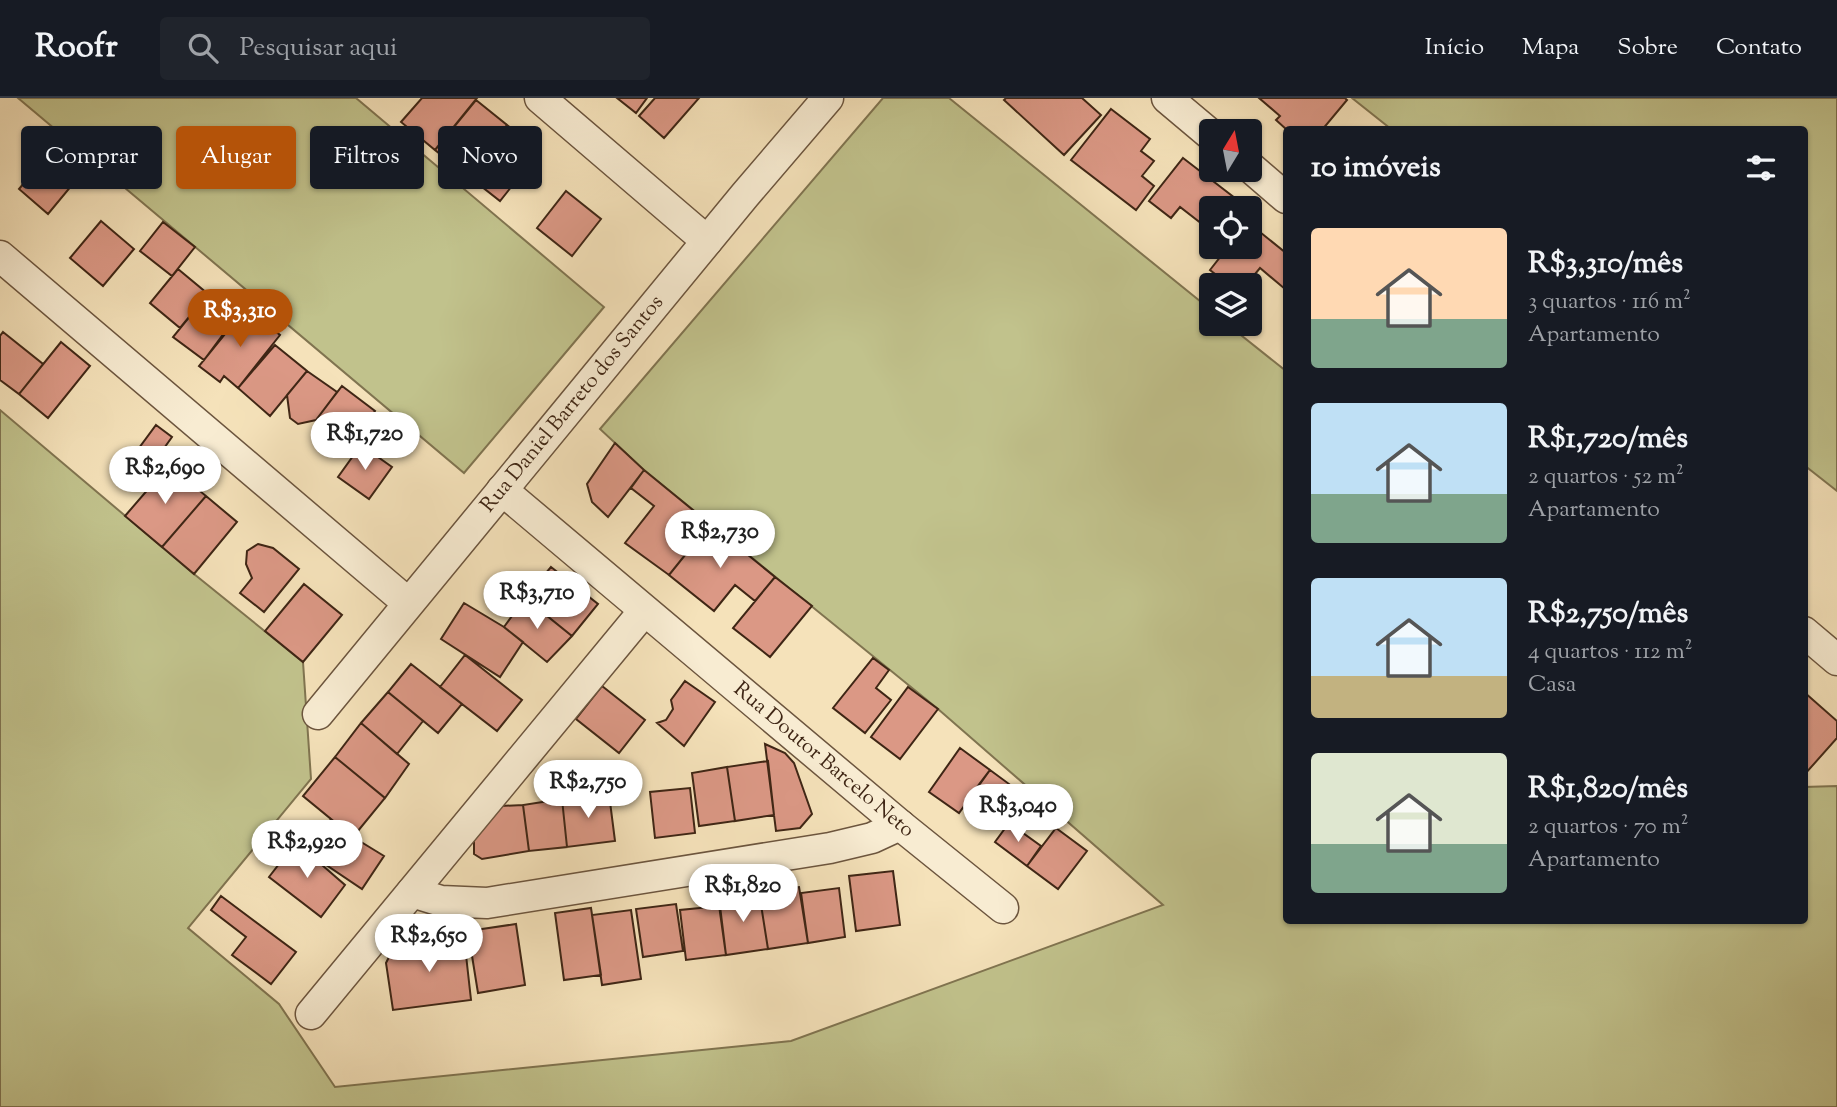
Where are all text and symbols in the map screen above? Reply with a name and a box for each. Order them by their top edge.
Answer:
search box [160,17,650,80]
text: Roofr [35,24,118,72]
icon: search [184,29,222,67]
text: Pesquisar aqui [240,30,398,67]
text: Início [1425,31,1484,65]
text: Mapa [1522,31,1579,65]
text: Sobre [1617,31,1678,65]
text: Contato [1716,31,1802,65]
north arrow [1199,119,1262,182]
map controls [1199,119,1262,336]
chip: Comprar [21,126,162,189]
chip: Alugar [176,126,296,189]
chip: Filtros [310,126,424,189]
chip: Novo [438,126,542,189]
text: 10 imóveis [1311,147,1441,190]
icon: filters [1742,149,1780,187]
button: locate [1199,196,1262,259]
text: R$3,310/mês [1528,243,1683,286]
icon: home [1367,256,1451,340]
button: layers [1199,273,1262,336]
text: 3 quartos · 116 m² [1528,286,1691,319]
pin: R$3,310 [175,289,305,349]
street label: Rua Daniel Barreto dos Santos [474,289,671,520]
text: R$3,310 [204,295,276,328]
text: Apartamento [1528,319,1660,352]
pin: R$1,720 [300,412,430,472]
text: R$1,720 [327,418,403,451]
text: R$1,720/mês [1528,418,1688,461]
icon: home [1367,431,1451,515]
pin: R$2,690 [100,446,230,506]
text: R$2,690 [125,452,205,485]
text: 2 quartos · 52 m² [1528,461,1684,494]
text: Apartamento [1528,494,1660,527]
pin: R$2,730 [655,510,785,570]
text: R$2,730 [681,516,759,549]
pin: R$3,710 [472,572,602,631]
text: R$3,710 [499,577,575,610]
text: R$2,750/mês [1528,593,1688,636]
icon: home [1367,606,1451,690]
text: 4 quartos · 112 m² [1528,636,1692,669]
text: Casa [1528,669,1576,702]
street label: Rua Doutor Barcelo Neto [726,675,920,845]
pin: R$2,750 [523,760,653,820]
text: R$2,750 [550,766,626,799]
text: R$1,820/mês [1528,768,1688,811]
icon: home [1367,781,1451,865]
pin: R$3,040 [953,784,1083,844]
text: R$3,040 [979,790,1057,823]
text: 2 quartos · 70 m² [1528,811,1688,844]
pin: R$2,920 [242,820,372,880]
text: R$2,920 [268,826,346,859]
text: Apartamento [1528,844,1660,877]
pin: R$1,820 [678,864,808,924]
text: R$1,820 [705,870,781,903]
pin: R$2,650 [364,914,494,974]
text: R$2,650 [391,920,467,953]

